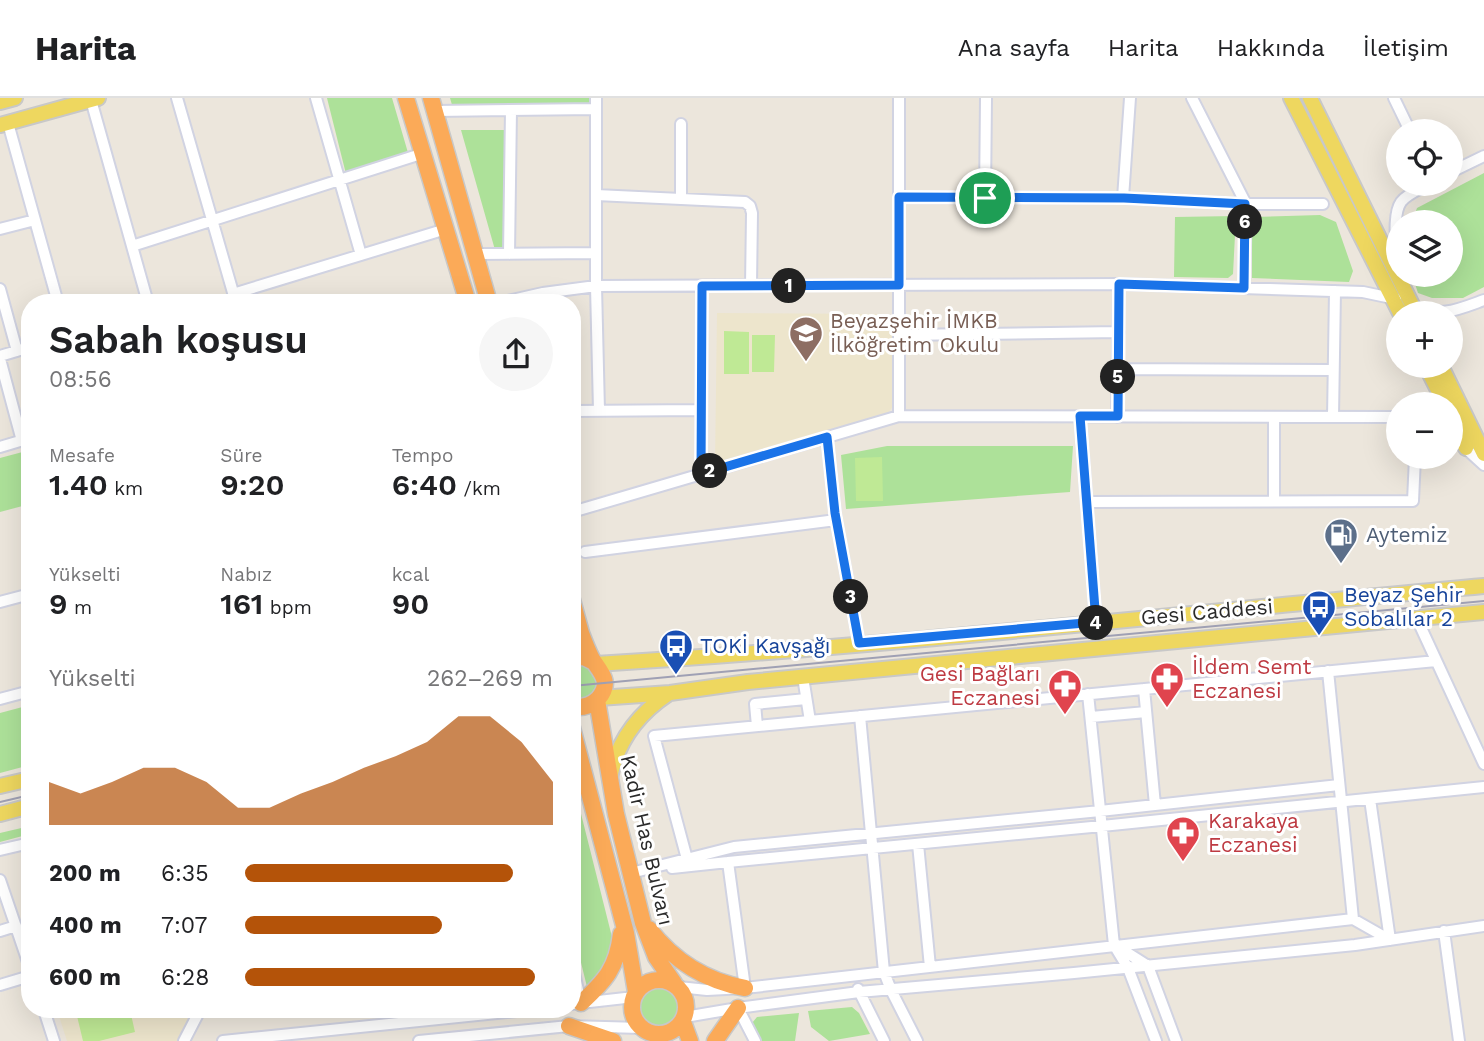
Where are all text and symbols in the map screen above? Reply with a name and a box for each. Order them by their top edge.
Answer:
text: Harita [35,29,136,68]
text: Ana sayfa [958,34,1070,62]
text: Harita [1108,34,1179,62]
text: Hakkında [1217,34,1325,62]
text: İletişim [1363,34,1449,62]
map controls [1386,119,1463,469]
button: locate [1386,119,1463,196]
pin [955,168,1015,228]
icon: arrive [966,179,1004,217]
pin: 6 [1228,204,1262,240]
text: 6 [1239,210,1250,233]
button: layers [1386,210,1463,287]
pin: 1 [772,268,806,304]
text: 1 [784,274,793,297]
button: + [1386,301,1463,378]
place label: Beyazşehir İMKB İlköğretim Okulu [830,308,999,357]
school or university icon: Beyazşehir İMKB İlköğretim Okulu [787,314,825,363]
button: share [479,317,553,391]
text: Sabah koşusu [49,318,308,362]
pin: 5 [1100,360,1136,394]
text: 5 [1112,365,1123,388]
text: 08:56 [49,366,112,393]
button: − [1386,392,1463,469]
text: Mesafe [49,444,115,467]
text: Süre [220,444,263,467]
text: Tempo [392,444,453,467]
pin: 2 [692,454,728,488]
text: 2 [704,459,715,482]
text: 1.40 [49,467,108,502]
text: 9:20 [220,467,285,502]
text: 6:40 [392,467,457,502]
text: km [108,477,143,500]
text: /km [457,477,501,500]
fuel station icon: Aytemiz [1322,516,1360,565]
place label: Aytemiz [1366,522,1447,547]
text: Yükselti [49,563,121,586]
text: Nabız [220,563,272,586]
text: kcal [392,563,429,586]
pin: 3 [834,580,868,614]
place label: Beyaz Şehir Sobalılar 2 [1344,582,1463,631]
text: 3 [845,585,856,608]
text: 9 [49,586,68,621]
text: 161 [220,586,263,621]
text: 90 [392,586,429,621]
bus stop icon: Beyaz Şehir Sobalılar 2 [1300,588,1338,637]
street label: Gesi Caddesi [1140,593,1274,630]
text: m [68,596,92,619]
text: bpm [263,596,312,619]
pin: 4 [1078,606,1114,640]
text: 4 [1089,611,1102,634]
bus stop icon: TOKİ Kavşağı [657,627,695,676]
place label: TOKİ Kavşağı [700,633,830,658]
place label: İldem Semt Eczanesi [1192,654,1311,703]
pharmacy icon: İldem Semt Eczanesi [1148,660,1186,709]
place label: Gesi Bağları Eczanesi [920,661,1040,710]
text: Yükselti [49,665,136,692]
text: 262–269 m [427,665,553,692]
pharmacy icon: Gesi Bağları Eczanesi [1046,667,1084,716]
street label: Kadir Has Bulvarı [616,752,679,928]
place label: Karakaya Eczanesi [1208,808,1299,857]
pharmacy icon: Karakaya Eczanesi [1164,814,1202,863]
text: 200 m [49,860,121,887]
text: 6:35 [161,860,209,887]
text: 400 m [49,912,122,939]
text: 7:07 [161,912,207,939]
text: 600 m [49,964,121,991]
text: 6:28 [161,964,209,991]

